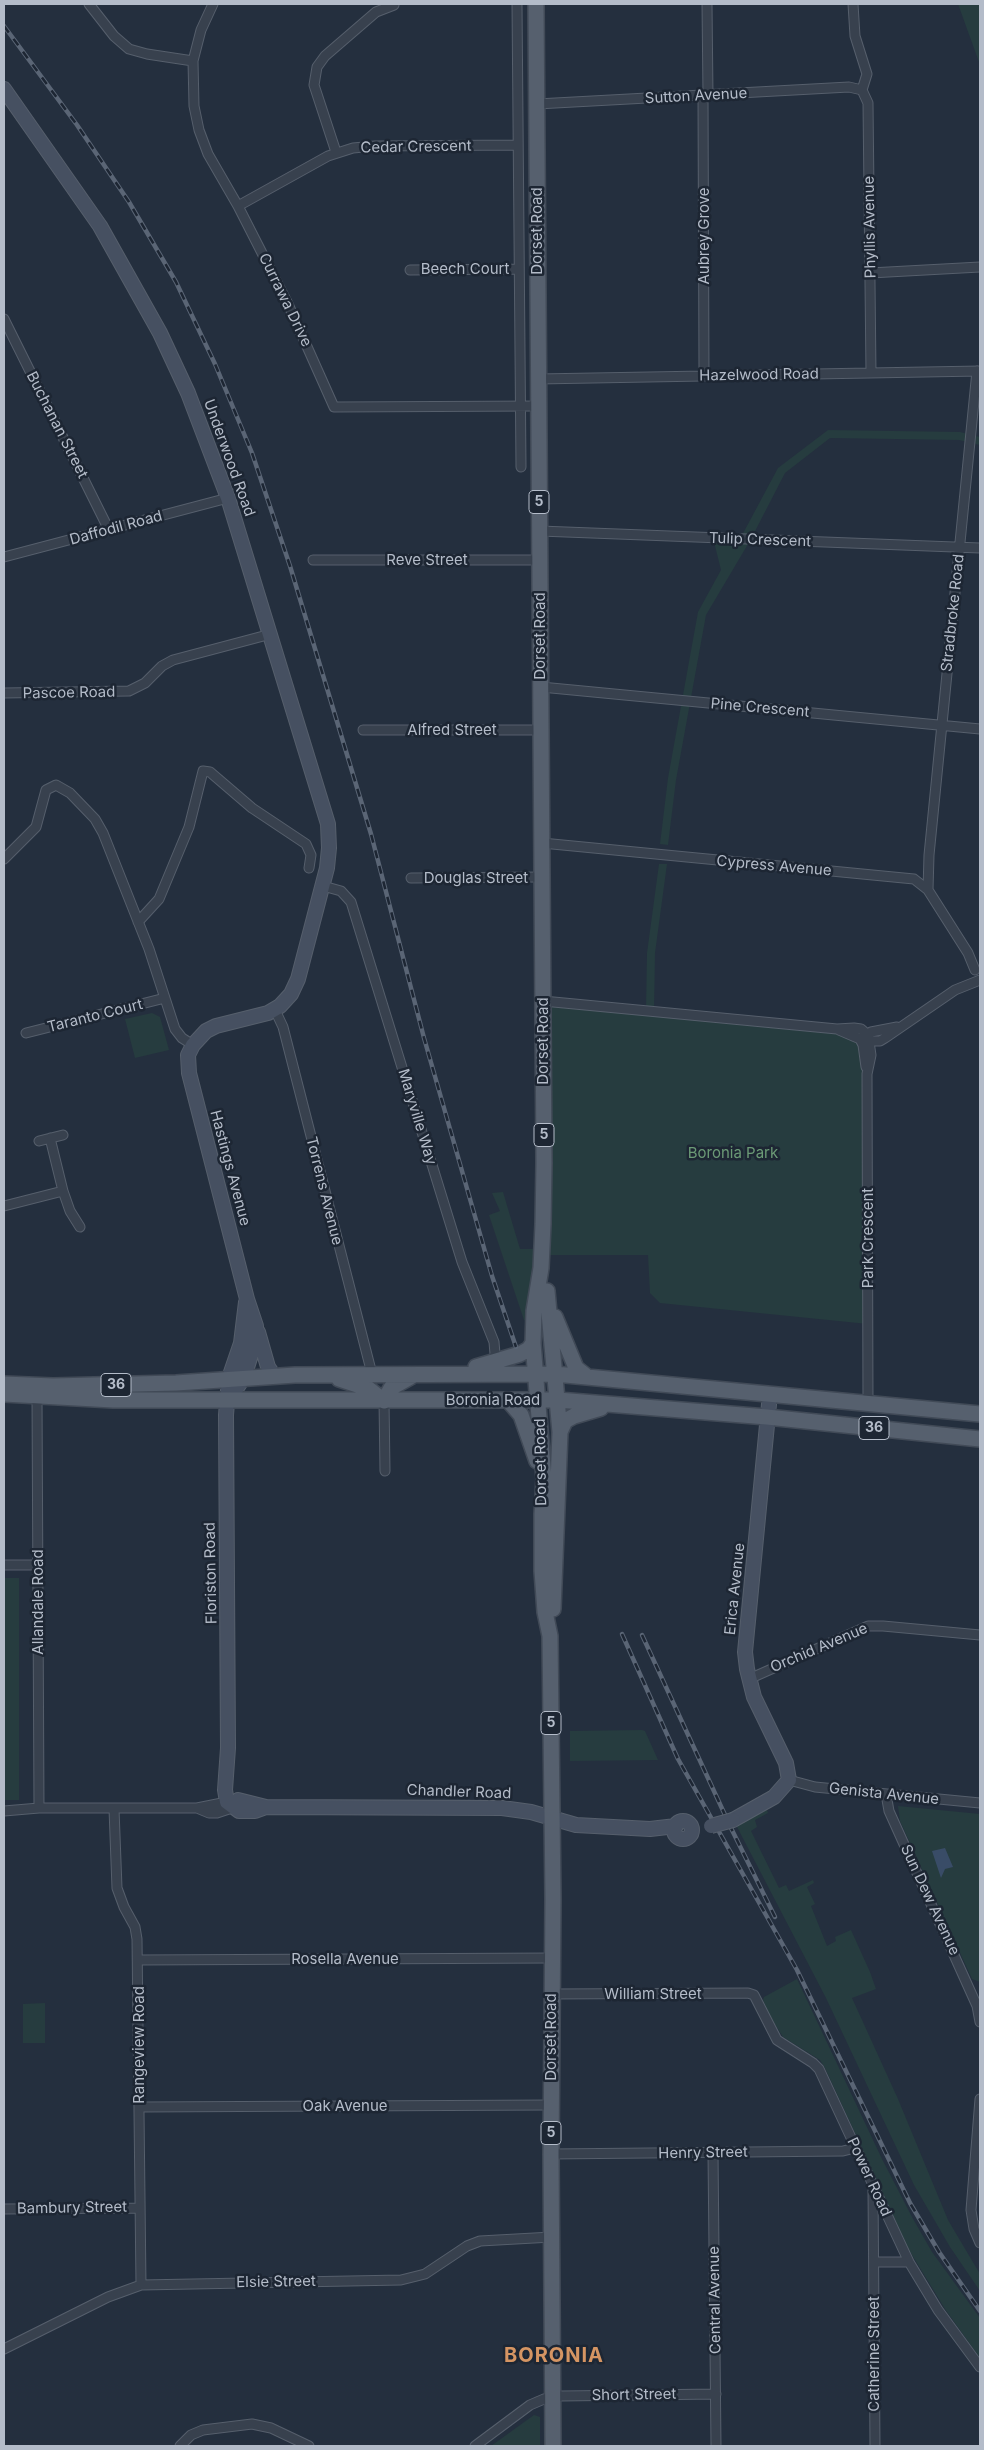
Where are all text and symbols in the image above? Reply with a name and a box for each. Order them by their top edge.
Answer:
street label: Sutton Avenue [644,84,748,108]
street label: Cedar Crescent [360,137,472,157]
street label: Phyllis Avenue [860,176,880,278]
street label: Dorset Road [528,187,546,275]
street label: Aubrey Grove [695,187,713,285]
street label: Currawa Drive [255,250,315,350]
street label: Beech Court [421,260,509,278]
street label: Hazelwood Road [699,365,819,385]
street label: Buchanan Street [22,369,92,481]
street label: Underwood Road [199,397,259,519]
road number: 5 [529,491,549,514]
street label: Daffodil Road [68,507,164,549]
street label: Tulip Crescent [709,529,811,551]
street label: Reve Street [386,551,468,569]
street label: Stradbroke Road [938,553,968,673]
street label: Dorset Road [531,592,549,680]
street label: Pascoe Road [23,683,115,703]
street label: Pine Crescent [710,695,810,721]
street label: Alfred Street [407,721,497,739]
street label: Cypress Avenue [716,852,832,880]
street label: Douglas Street [424,869,528,887]
street label: Taranto Court [46,995,144,1037]
street label: Dorset Road [534,997,552,1085]
street label: Maryville Way [394,1067,440,1167]
street label: Hastings Avenue [206,1108,254,1228]
road number: 5 [534,1124,554,1146]
street label: Torrens Avenue [302,1135,346,1247]
park label: Boronia Park [688,1144,778,1162]
street label: Park Crescent [859,1188,877,1288]
road number: 36 [101,1374,131,1396]
street label: Boronia Road [446,1391,540,1409]
road number: 36 [859,1416,889,1440]
street label: Dorset Road [531,1418,551,1506]
street label: Floriston Road [201,1522,221,1624]
street label: Erica Avenue [721,1542,749,1636]
street label: Allandale Road [29,1549,47,1655]
street label: Orchid Avenue [768,1619,870,1677]
road number: 5 [541,1712,561,1735]
street label: Genista Avenue [828,1779,940,1809]
street label: Chandler Road [406,1781,512,1803]
street label: Sun Dew Avenue [896,1842,964,1958]
street label: Rosella Avenue [291,1950,399,1968]
street label: William Street [604,1985,702,2003]
street label: Rangeview Road [130,1986,148,2104]
street label: Dorset Road [542,1993,560,2081]
street label: Oak Avenue [302,2097,388,2115]
road number: 5 [541,2122,561,2144]
street label: Power Road [843,2135,895,2219]
street label: Henry Street [658,2143,748,2163]
street label: Bambury Street [17,2198,127,2218]
street label: Central Avenue [705,2246,725,2354]
street label: Elsie Street [236,2272,316,2292]
street label: Catherine Street [865,2296,883,2412]
district label: BORONIA [503,2344,605,2368]
street label: Short Street [591,2385,677,2405]

